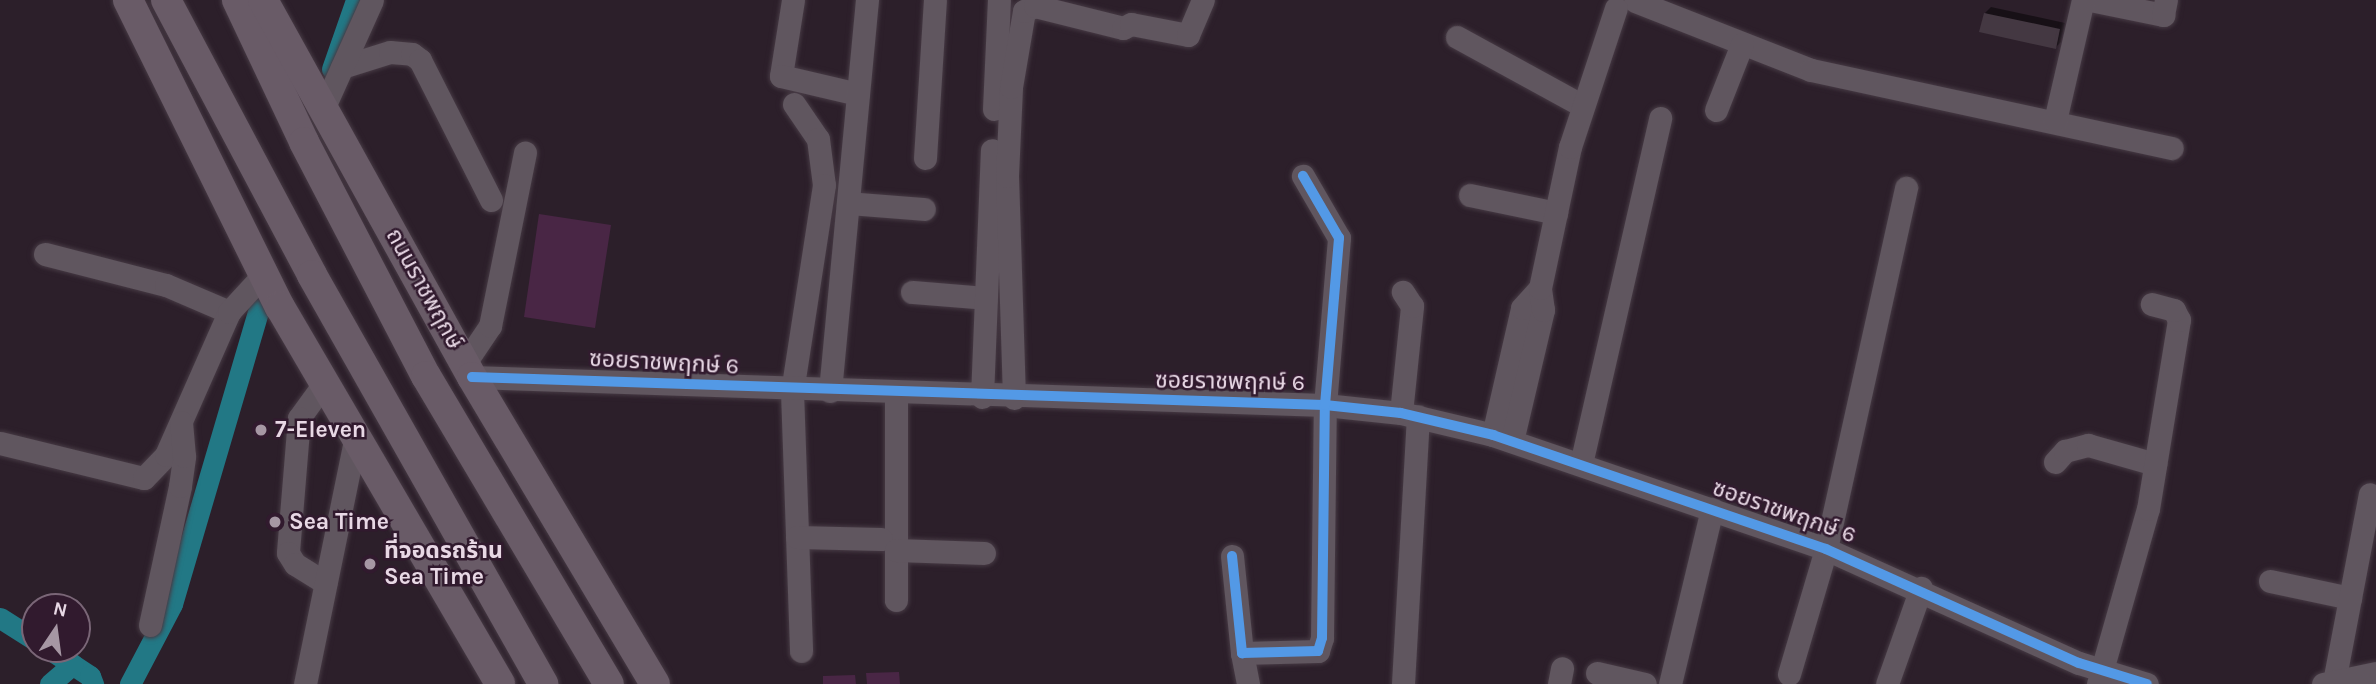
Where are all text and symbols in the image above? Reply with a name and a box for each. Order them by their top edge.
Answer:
street label: ถนนราชพฤกษ์ [380,224,468,354]
street label: ซอยราชพฤกษ์ 6 [588,345,740,381]
street label: ซอยราชพฤกษ์ 6 [1155,367,1305,397]
place label: 7-Eleven [275,416,366,444]
marker: 7-Eleven [253,422,269,438]
street label: ซอยราชพฤกษ์ 6 [1709,475,1859,549]
place label: Sea Time [289,508,389,536]
marker: Sea Time [267,514,283,530]
place label: ที่จอดรถร้าน Sea Time [384,537,503,591]
marker: ที่จอดรถร้าน Sea Time [362,556,378,572]
north arrow [21,593,91,663]
text: N [51,597,69,622]

